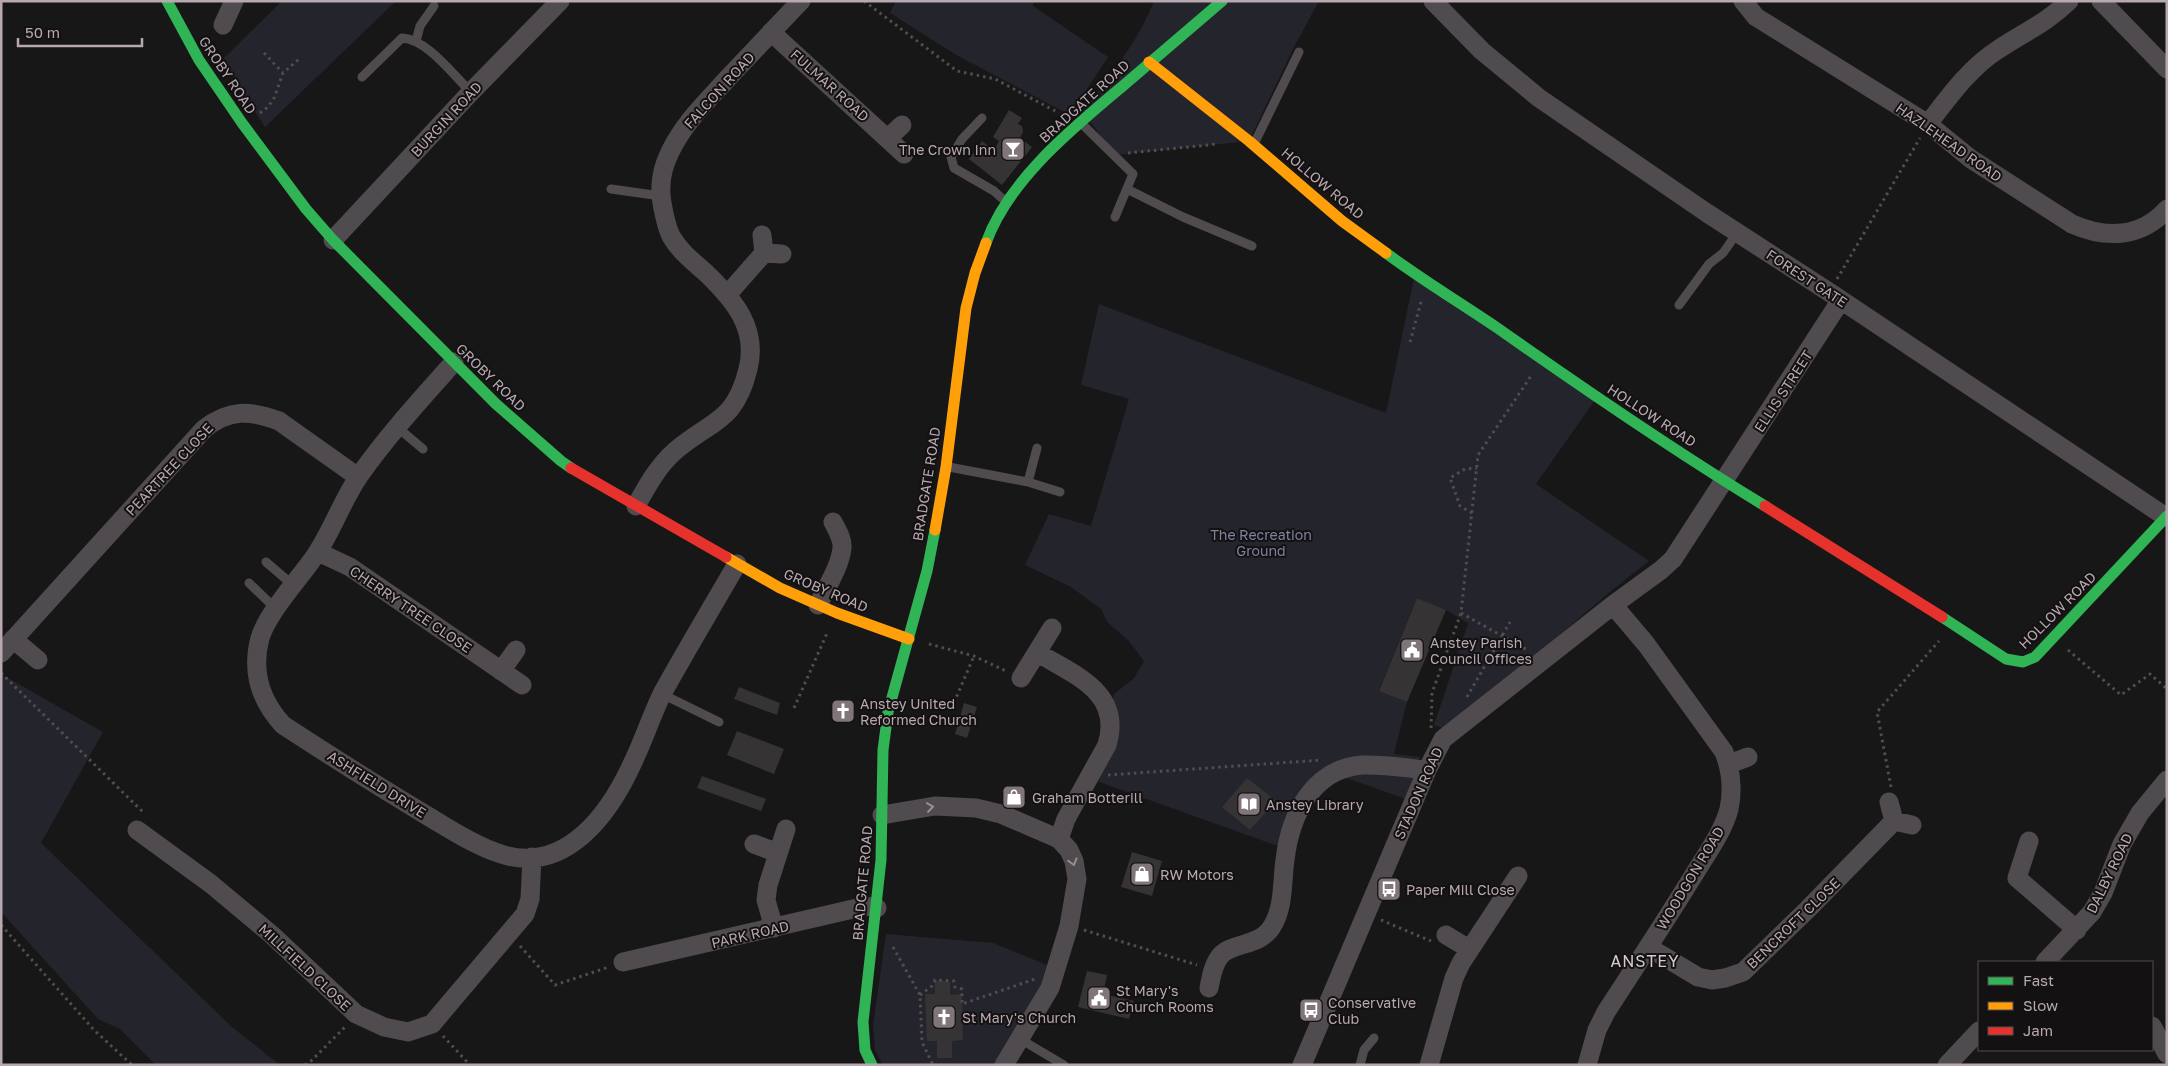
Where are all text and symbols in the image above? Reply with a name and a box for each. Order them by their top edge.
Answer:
scale bar [18,15,141,47]
text: 50 m [25,23,60,41]
street label: GROBY ROAD [196,33,260,117]
street label: FULMAR ROAD [787,45,873,125]
street label: FALCON ROAD [680,48,758,132]
street label: BRADGATE ROAD [1035,56,1133,146]
street label: BURGIN ROAD [407,78,485,160]
street label: HAZLEHEAD ROAD [1893,99,2005,185]
bar icon: The Crown Inn [1000,136,1026,162]
place label: The Crown Inn [899,141,996,158]
street label: HOLLOW ROAD [1278,144,1368,222]
street label: FOREST GATE [1763,246,1851,310]
street label: GROBY ROAD [453,340,529,414]
street label: ELLIS STREET [1750,347,1816,435]
street label: HOLLOW ROAD [1604,380,1700,450]
street label: PEARTREE CLOSE [122,419,216,519]
street label: BRADGATE ROAD [909,426,943,542]
park label: The Recreation Ground [1210,526,1312,559]
street label: CHERRY TREE CLOSE [347,562,475,656]
street label: GROBY ROAD [781,565,871,615]
street label: HOLLOW ROAD [2015,568,2099,652]
place label: Anstey Parish Council Offices [1430,634,1532,667]
public building icon: Anstey Parish Council Offices [1399,637,1425,663]
place label: Anstey United Reformed Church [860,695,977,728]
church icon: Anstey United Reformed Church [830,698,856,724]
street label: STADON ROAD [1390,744,1446,842]
street label: ASHFIELD DRIVE [325,747,429,821]
shop icon: Graham Botterill [1001,784,1027,810]
place label: Graham Botterill [1032,789,1143,806]
library icon: Anstey Library [1236,791,1262,817]
place label: Anstey Library [1266,796,1364,813]
one-way arrow [927,802,935,813]
street label: WOODGON ROAD [1653,823,1727,933]
street label: BRADGATE ROAD [849,825,875,941]
street label: DALBY ROAD [2082,830,2136,916]
one-way arrow [1068,857,1078,866]
shop icon: RW Motors [1129,861,1155,887]
place label: RW Motors [1160,866,1234,883]
street label: BENCROFT CLOSE [1743,874,1843,972]
bus stop icon: Paper Mill Close [1376,876,1402,902]
place label: Paper Mill Close [1406,881,1515,898]
street label: PARK ROAD [710,917,790,951]
street label: MILLFIELD CLOSE [255,920,355,1014]
district label: ANSTEY [1610,951,1680,971]
legend [1978,961,2153,1051]
text: Fast [2023,971,2054,989]
place label: St Mary's Church Rooms [1116,982,1214,1015]
public building icon: St Mary's Church Rooms [1086,985,1112,1011]
place label: Conservative Club [1328,994,1416,1027]
text: Slow [2023,996,2058,1014]
bus stop icon: Conservative Club [1298,997,1324,1023]
church icon: St Mary's Church [931,1004,957,1030]
place label: St Mary's Church [962,1009,1076,1026]
text: Jam [2023,1021,2053,1039]

